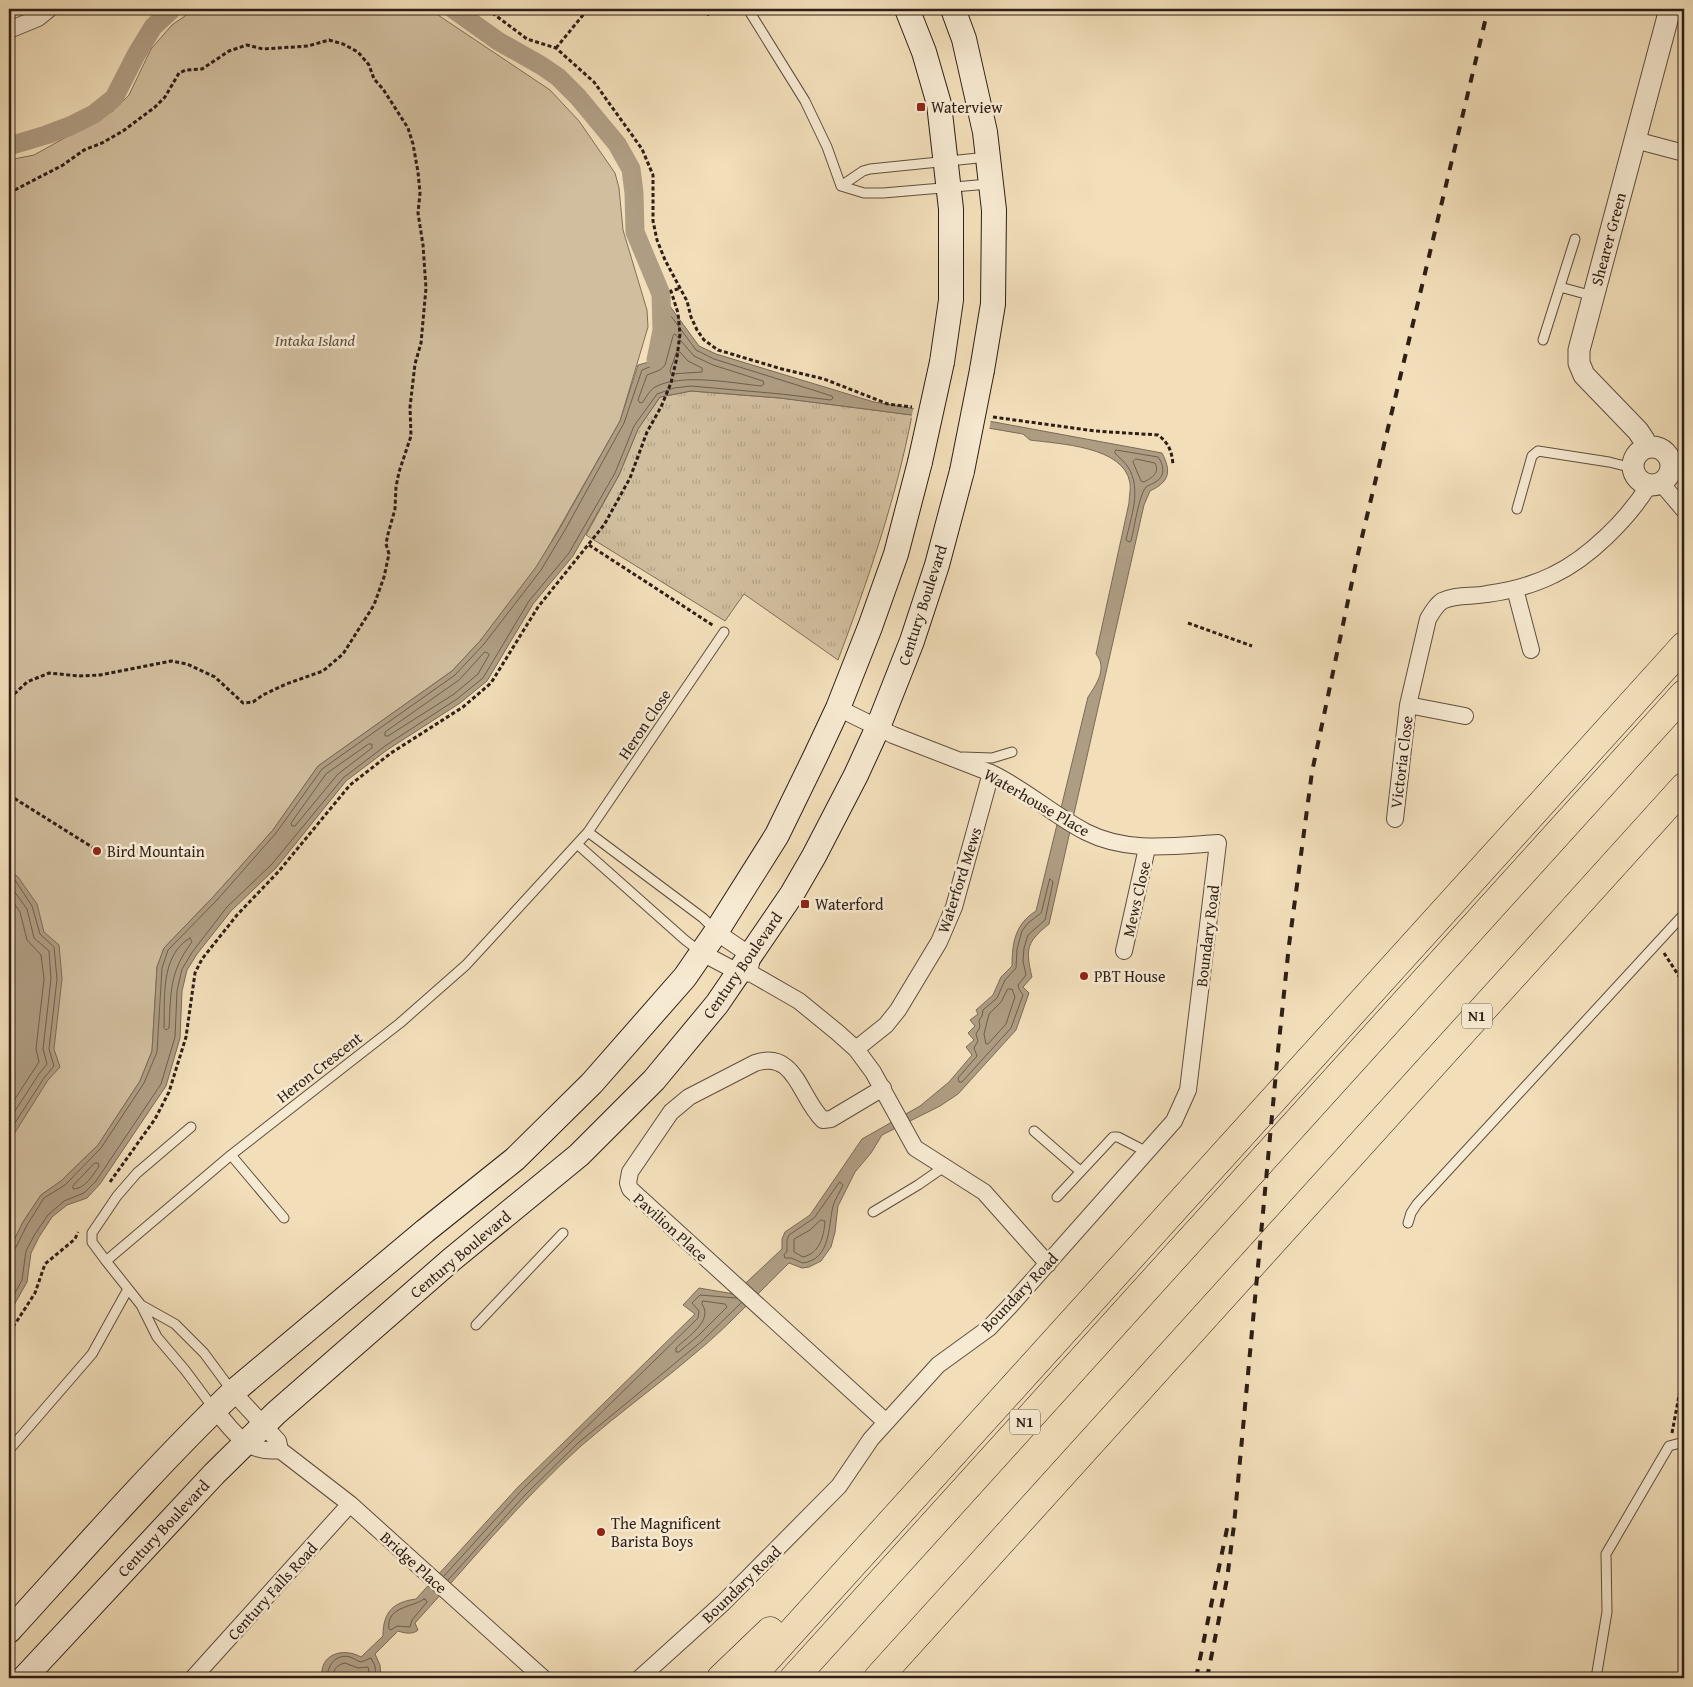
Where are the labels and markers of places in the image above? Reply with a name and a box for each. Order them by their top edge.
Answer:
place label: Waterview [931,95,1003,119]
marker: Waterview [915,101,927,113]
place label: Bird Mountain [107,839,205,863]
marker: Bird Mountain [91,845,103,857]
place label: Waterford [815,892,884,916]
marker: Waterford [799,898,811,910]
place label: PBT House [1094,964,1165,988]
marker: PBT House [1078,970,1090,982]
place label: The Magnificent Barista Boys [611,1511,721,1553]
marker: The Magnificent Barista Boys [595,1526,607,1538]

